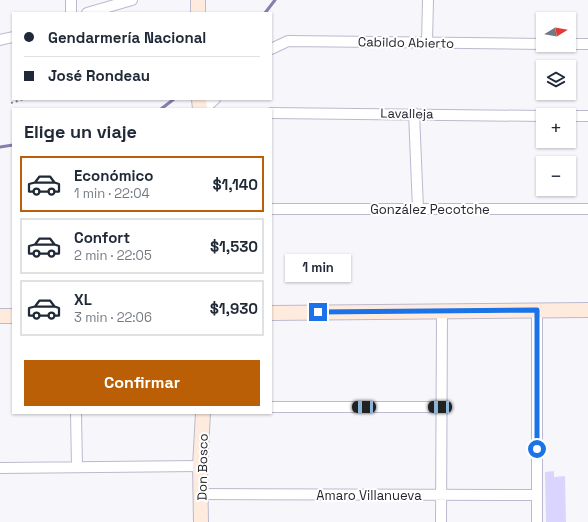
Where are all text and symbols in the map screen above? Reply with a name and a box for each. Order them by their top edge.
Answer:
north arrow [536,12,576,52]
map controls [536,12,576,196]
text: Gendarmería Nacional [48,28,206,47]
street label: Cabildo Abierto [358,33,454,52]
button: layers [536,60,576,100]
text: José Rondeau [48,66,150,85]
street label: Lavalleja [380,105,434,122]
button: + [536,108,576,148]
text: Elige un viaje [24,120,137,143]
button: − [536,156,576,196]
icon: car [26,166,62,202]
text: Económico [74,166,153,185]
text: $1,140 [212,175,258,194]
text: 1 min · 22:04 [74,185,150,202]
street label: González Pecotche [370,201,490,218]
icon: car [26,228,62,264]
text: Confort [74,228,130,247]
text: $1,530 [210,237,258,256]
text: 2 min · 22:05 [74,247,152,264]
callout: 1 min [285,254,351,282]
text: 1 min [302,259,334,276]
icon: car [26,290,62,326]
text: XL [74,290,92,309]
text: $1,930 [210,299,258,318]
route end [309,303,327,321]
text: 3 min · 22:06 [74,309,152,326]
button: Confirmar [24,360,260,406]
car [352,401,376,413]
car [428,401,452,413]
street label: Don Bosco [193,433,212,501]
route start [528,440,546,458]
street label: Amaro Villanueva [316,487,422,504]

